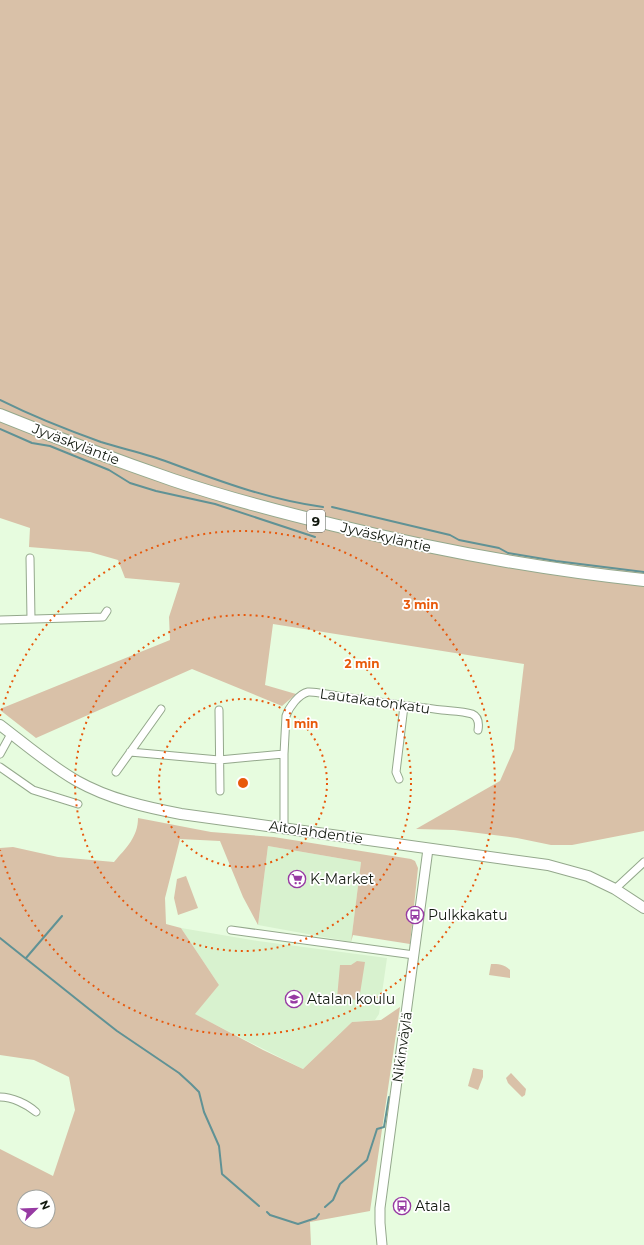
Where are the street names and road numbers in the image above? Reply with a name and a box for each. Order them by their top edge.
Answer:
street label: Jyväskyläntie [29,419,122,469]
road number: 9 [307,510,325,532]
street label: Jyväskyläntie [338,518,433,556]
street label: Lautakatonkatu [319,684,431,718]
street label: Aitolahdentie [268,816,364,848]
street label: Nikinväylä [388,1010,416,1084]

